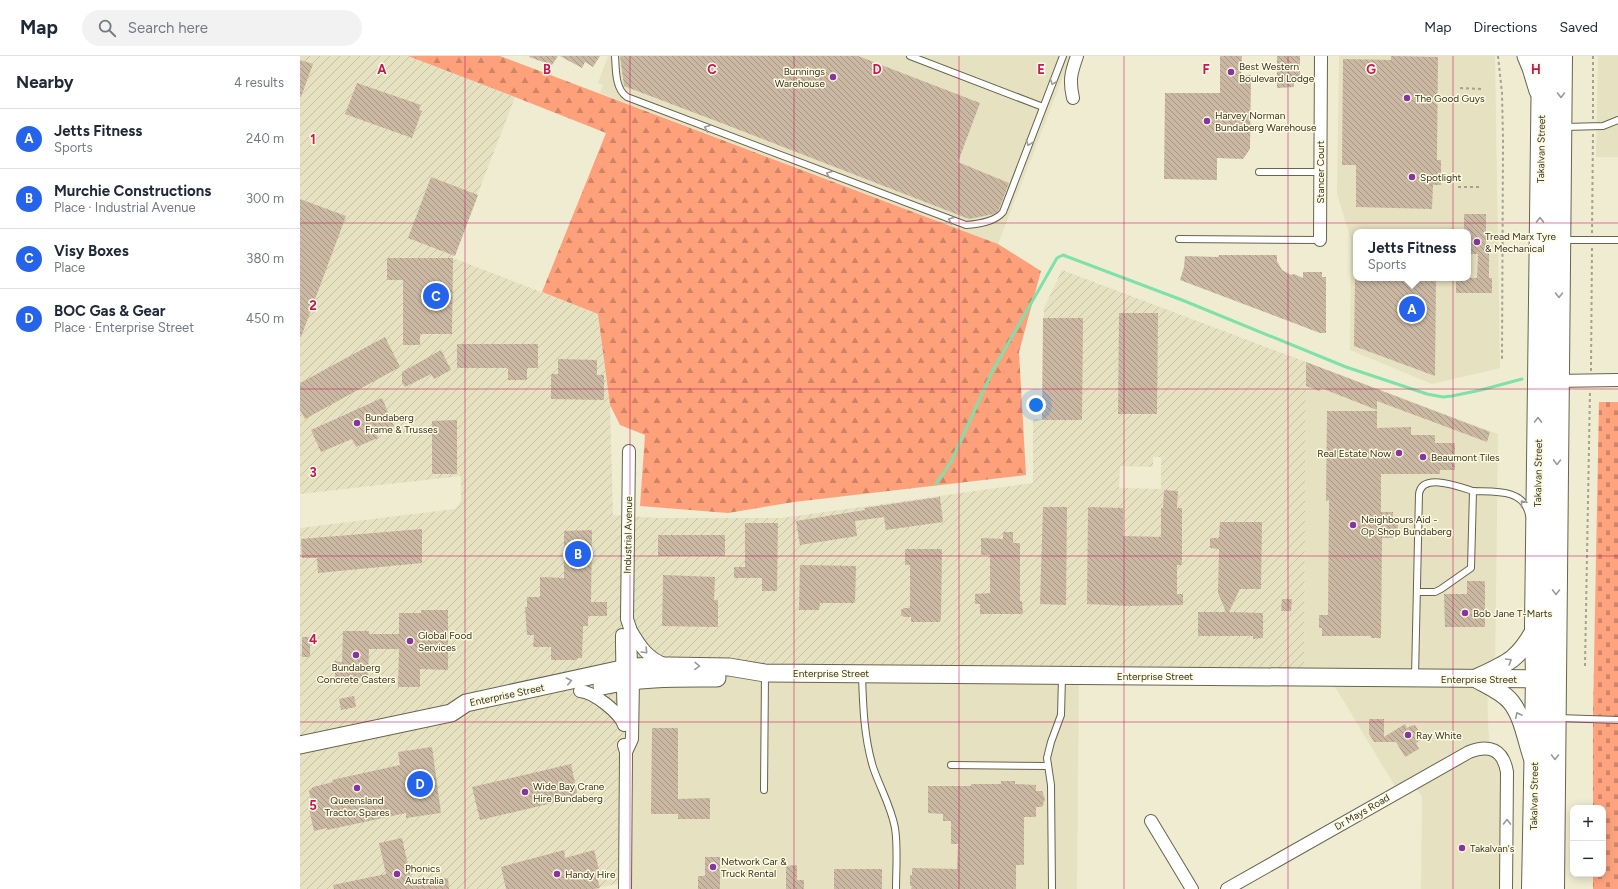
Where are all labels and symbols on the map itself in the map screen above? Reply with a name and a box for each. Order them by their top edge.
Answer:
place label: Best Western Boulevard Lodge [1239,60,1315,85]
text: A [377,62,387,77]
text: B [543,62,551,77]
text: C [707,62,717,77]
text: D [872,62,882,77]
text: E [1037,62,1045,77]
text: F [1202,62,1210,77]
text: G [1366,62,1376,77]
text: H [1531,62,1541,77]
place label: Bunnings Warehouse [775,65,826,90]
marker: Best Western Boulevard Lodge [1226,67,1236,77]
marker: Bunnings Warehouse [828,72,838,82]
one-way arrow [1049,78,1057,85]
place label: The Good Guys [1415,92,1485,105]
one-way arrow [1557,92,1565,98]
marker: The Good Guys [1402,93,1412,103]
place label: Harvey Norman Bundaberg Warehouse [1215,109,1317,134]
street label: Takalvan Street [1534,115,1548,183]
marker: Harvey Norman Bundaberg Warehouse [1202,116,1212,126]
one-way arrow [704,124,711,132]
text: 1 [310,132,316,147]
one-way arrow [1026,140,1034,147]
street label: Stancer Court [1314,140,1327,204]
one-way arrow [826,171,833,179]
place label: Spotlight [1420,171,1462,184]
marker: Spotlight [1407,172,1417,182]
one-way arrow [947,217,954,225]
one-way arrow [1536,217,1545,223]
place label: Tread Marx Tyre & Mechanical [1485,230,1557,255]
marker: Tread Marx Tyre & Mechanical [1472,237,1482,247]
pin: C [423,281,449,311]
one-way arrow [1555,292,1563,298]
pin: A [1399,294,1425,324]
text: 2 [309,298,317,313]
your location [1026,395,1046,415]
place label: Bundaberg Frame & Trusses [365,411,438,436]
one-way arrow [1534,417,1542,423]
marker: Bundaberg Frame & Trusses [352,418,362,428]
street label: Takalvan Street [1531,439,1545,507]
place label: Real Estate Now [1317,447,1391,460]
marker: Real Estate Now [1394,448,1404,458]
place label: Beaumont Tiles [1431,451,1500,464]
marker: Beaumont Tiles [1418,452,1428,462]
one-way arrow [1553,459,1561,465]
text: 3 [309,465,317,480]
street label: Industrial Avenue [621,496,635,574]
one-way arrow [1520,501,1527,508]
place label: Neighbours Aid - Op Shop Bundaberg [1361,513,1452,538]
marker: Neighbours Aid - Op Shop Bundaberg [1348,520,1358,530]
pin: B [565,539,591,569]
one-way arrow [1552,589,1560,595]
place label: Bob Jane T-Marts [1473,607,1552,620]
marker: Bob Jane T-Marts [1460,608,1470,618]
place label: Global Food Services [418,629,472,654]
text: 4 [309,632,317,647]
marker: Global Food Services [405,636,415,646]
one-way arrow [641,646,648,654]
marker: Bundaberg Concrete Casters [351,650,361,660]
one-way arrow [1505,659,1512,666]
place label: Bundaberg Concrete Casters [317,661,396,686]
one-way arrow [694,662,700,670]
street label: Enterprise Street [793,667,869,680]
street label: Enterprise Street [1117,670,1193,683]
street label: Enterprise Street [1441,673,1517,686]
one-way arrow [566,678,572,686]
street label: Enterprise Street [468,681,546,709]
one-way arrow [1515,712,1523,720]
place label: Ray White [1416,729,1462,742]
marker: Ray White [1403,730,1413,740]
one-way arrow [1551,754,1559,760]
street label: Takalvan Street [1527,762,1541,830]
pin: D [407,769,433,799]
place label: Wide Bay Crane Hire Bundaberg [533,780,605,805]
marker: Queensland Tractor Spares [352,783,362,793]
marker: Wide Bay Crane Hire Bundaberg [520,787,530,797]
street label: Dr Mays Road [1332,791,1392,833]
place label: Queensland Tractor Spares [325,794,390,819]
text: 5 [309,798,317,813]
one-way arrow [1503,819,1511,825]
place label: Takalvan's [1470,842,1515,855]
marker: Takalvan's [1457,843,1467,853]
place label: Network Car & Truck Rental [721,855,787,880]
place label: Phonics Australia [405,862,444,887]
marker: Network Car & Truck Rental [708,862,718,872]
place label: Handy Hire [565,868,616,881]
marker: Phonics Australia [392,869,402,879]
marker: Handy Hire [552,869,562,879]

